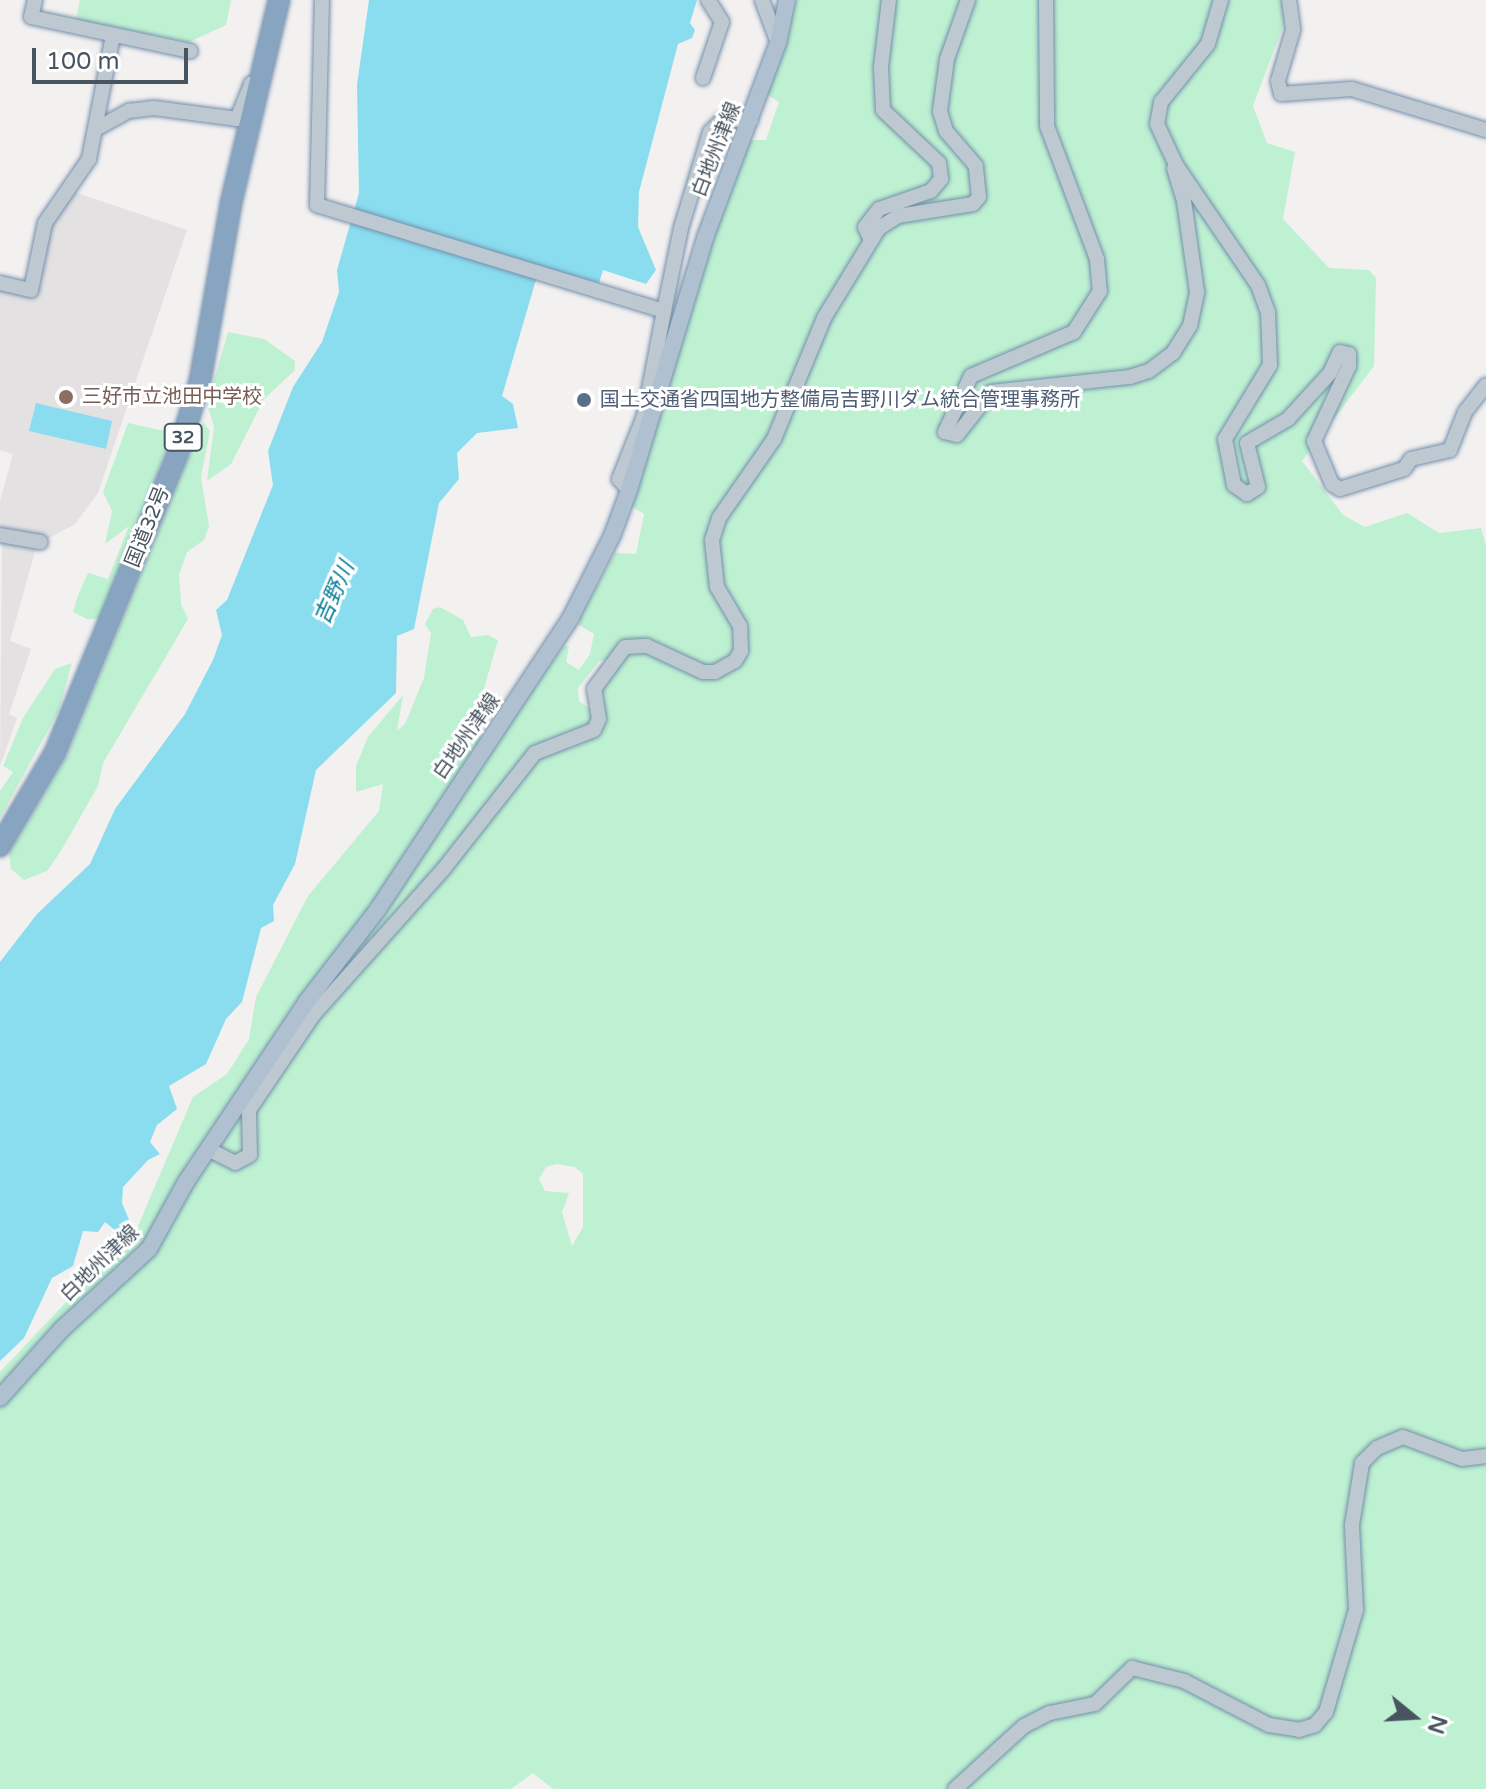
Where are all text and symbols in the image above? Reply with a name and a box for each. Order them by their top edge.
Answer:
scale bar [36,32,192,82]
text: 100 m [46,47,120,76]
street label: 白地州津線 [688,99,746,201]
place label: 三好市立池田中学校 [82,385,262,409]
marker: 三好市立池田中学校 [57,388,75,406]
place label: 国土交通省四国地方整備局吉野川ダム統合管理事務所 [600,388,1080,412]
marker: 国土交通省四国地方整備局吉野川ダム統合管理事務所 [575,391,593,409]
road number: 32 [163,423,203,451]
street label: 国道32号 [121,483,175,571]
water label: 吉野川 [310,557,360,629]
street label: 白地州津線 [428,689,506,785]
street label: 白地州津線 [56,1221,144,1307]
north arrow [1374,1677,1454,1757]
text: N [1422,1712,1452,1737]

